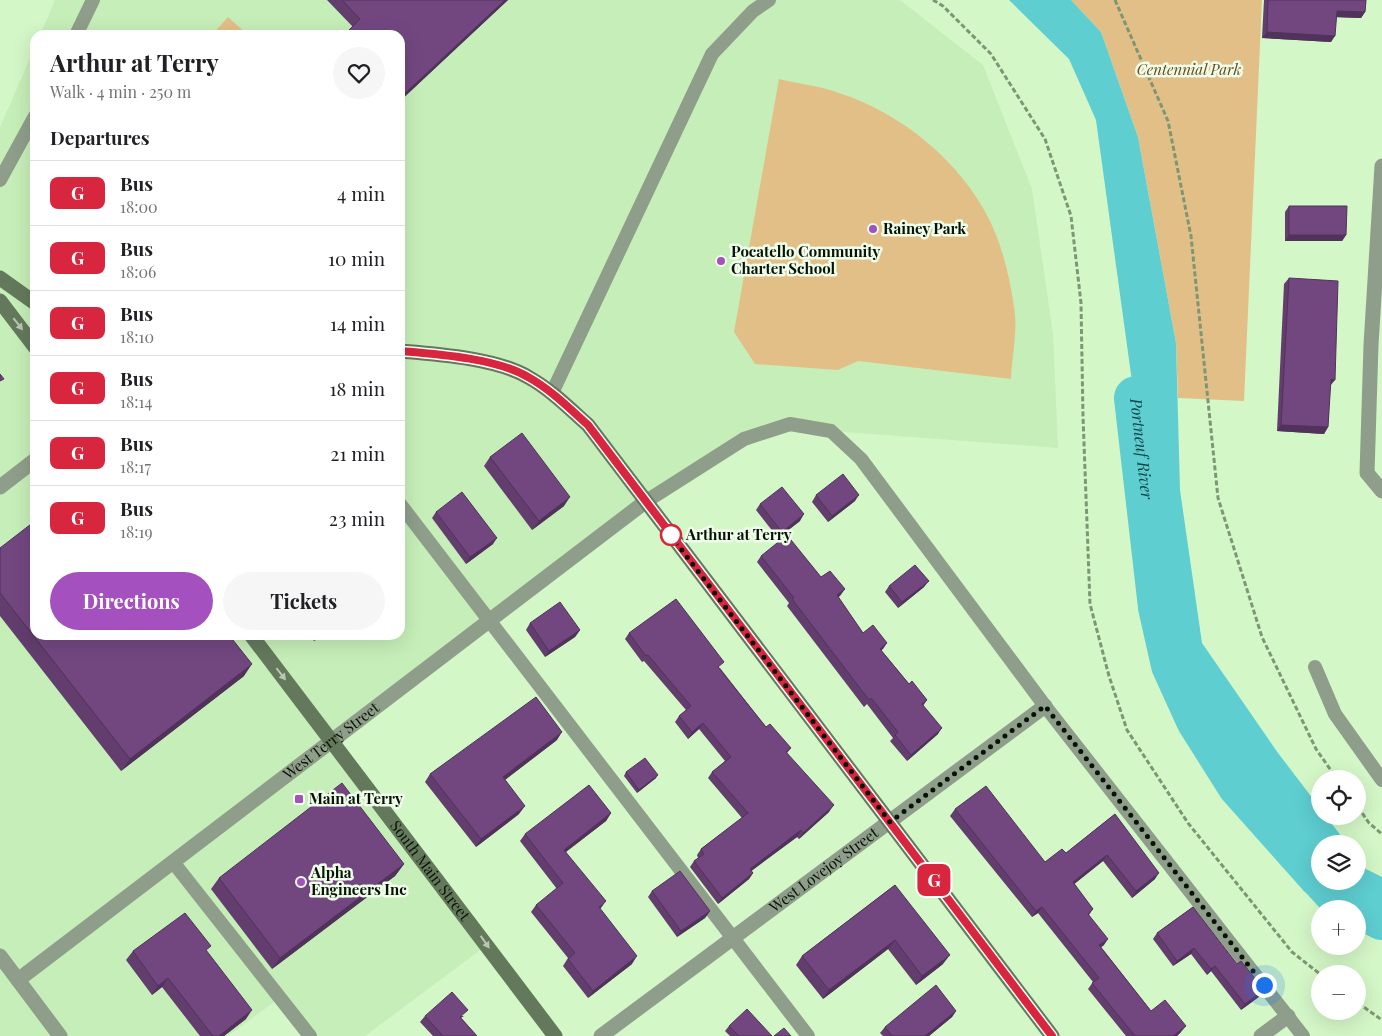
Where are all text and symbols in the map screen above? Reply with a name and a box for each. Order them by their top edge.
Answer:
text: Arthur at Terry [50,46,219,78]
button: heart [333,47,385,99]
park label: Centennial Park [1137,59,1241,79]
text: Walk · 4 min · 250 m [50,81,191,102]
text: Departures [50,124,150,150]
text: Bus [120,170,153,196]
text: 4 min [337,180,385,206]
text: G [71,181,84,205]
text: 18:00 [120,196,158,217]
place label: Rainey Park [883,218,966,238]
marker: Rainey Park [867,223,879,235]
text: Bus [120,235,153,261]
place label: Pocatello Community Charter School [731,241,881,278]
text: 10 min [328,245,385,271]
text: G [71,246,84,270]
marker: Pocatello Community Charter School [715,255,727,267]
text: 18:06 [120,261,156,282]
text: Bus [120,300,153,326]
text: 14 min [330,310,385,336]
text: G [71,311,84,335]
one-way arrow [12,317,23,330]
text: 18:10 [120,326,154,347]
text: Bus [120,365,153,391]
text: 18 min [330,375,385,401]
text: G [71,376,84,400]
text: 18:14 [120,391,152,412]
water label: Portneuf River [1126,396,1159,501]
text: Bus [120,430,153,456]
text: 21 min [330,440,385,466]
text: G [71,441,84,465]
text: 18:17 [120,456,151,477]
text: Bus [120,495,153,521]
text: 23 min [329,505,385,531]
text: G [71,506,84,530]
text: 18:19 [120,521,153,542]
marker: Arthur at Terry [660,524,682,546]
place label: Arthur at Terry [685,524,792,544]
button: Directions [50,572,213,630]
button: Tickets [223,572,385,630]
one-way arrow [275,667,286,680]
street label: West Terry Street [278,697,384,784]
map controls [1311,770,1366,1020]
button: locate [1311,770,1366,825]
place label: Main at Terry [309,788,403,808]
marker: Main at Terry [293,793,305,805]
street label: South Main Street [386,816,476,925]
street label: West Lovejoy Street [764,822,883,917]
button: layers [1311,835,1366,890]
place label: Alpha Engineers Inc [310,862,407,899]
line badge: G [918,864,950,896]
text: G [927,868,941,892]
marker: Alpha Engineers Inc [295,876,307,888]
button: + [1311,900,1366,955]
one-way arrow [480,936,490,949]
button: − [1311,965,1366,1020]
your location [1252,973,1277,998]

